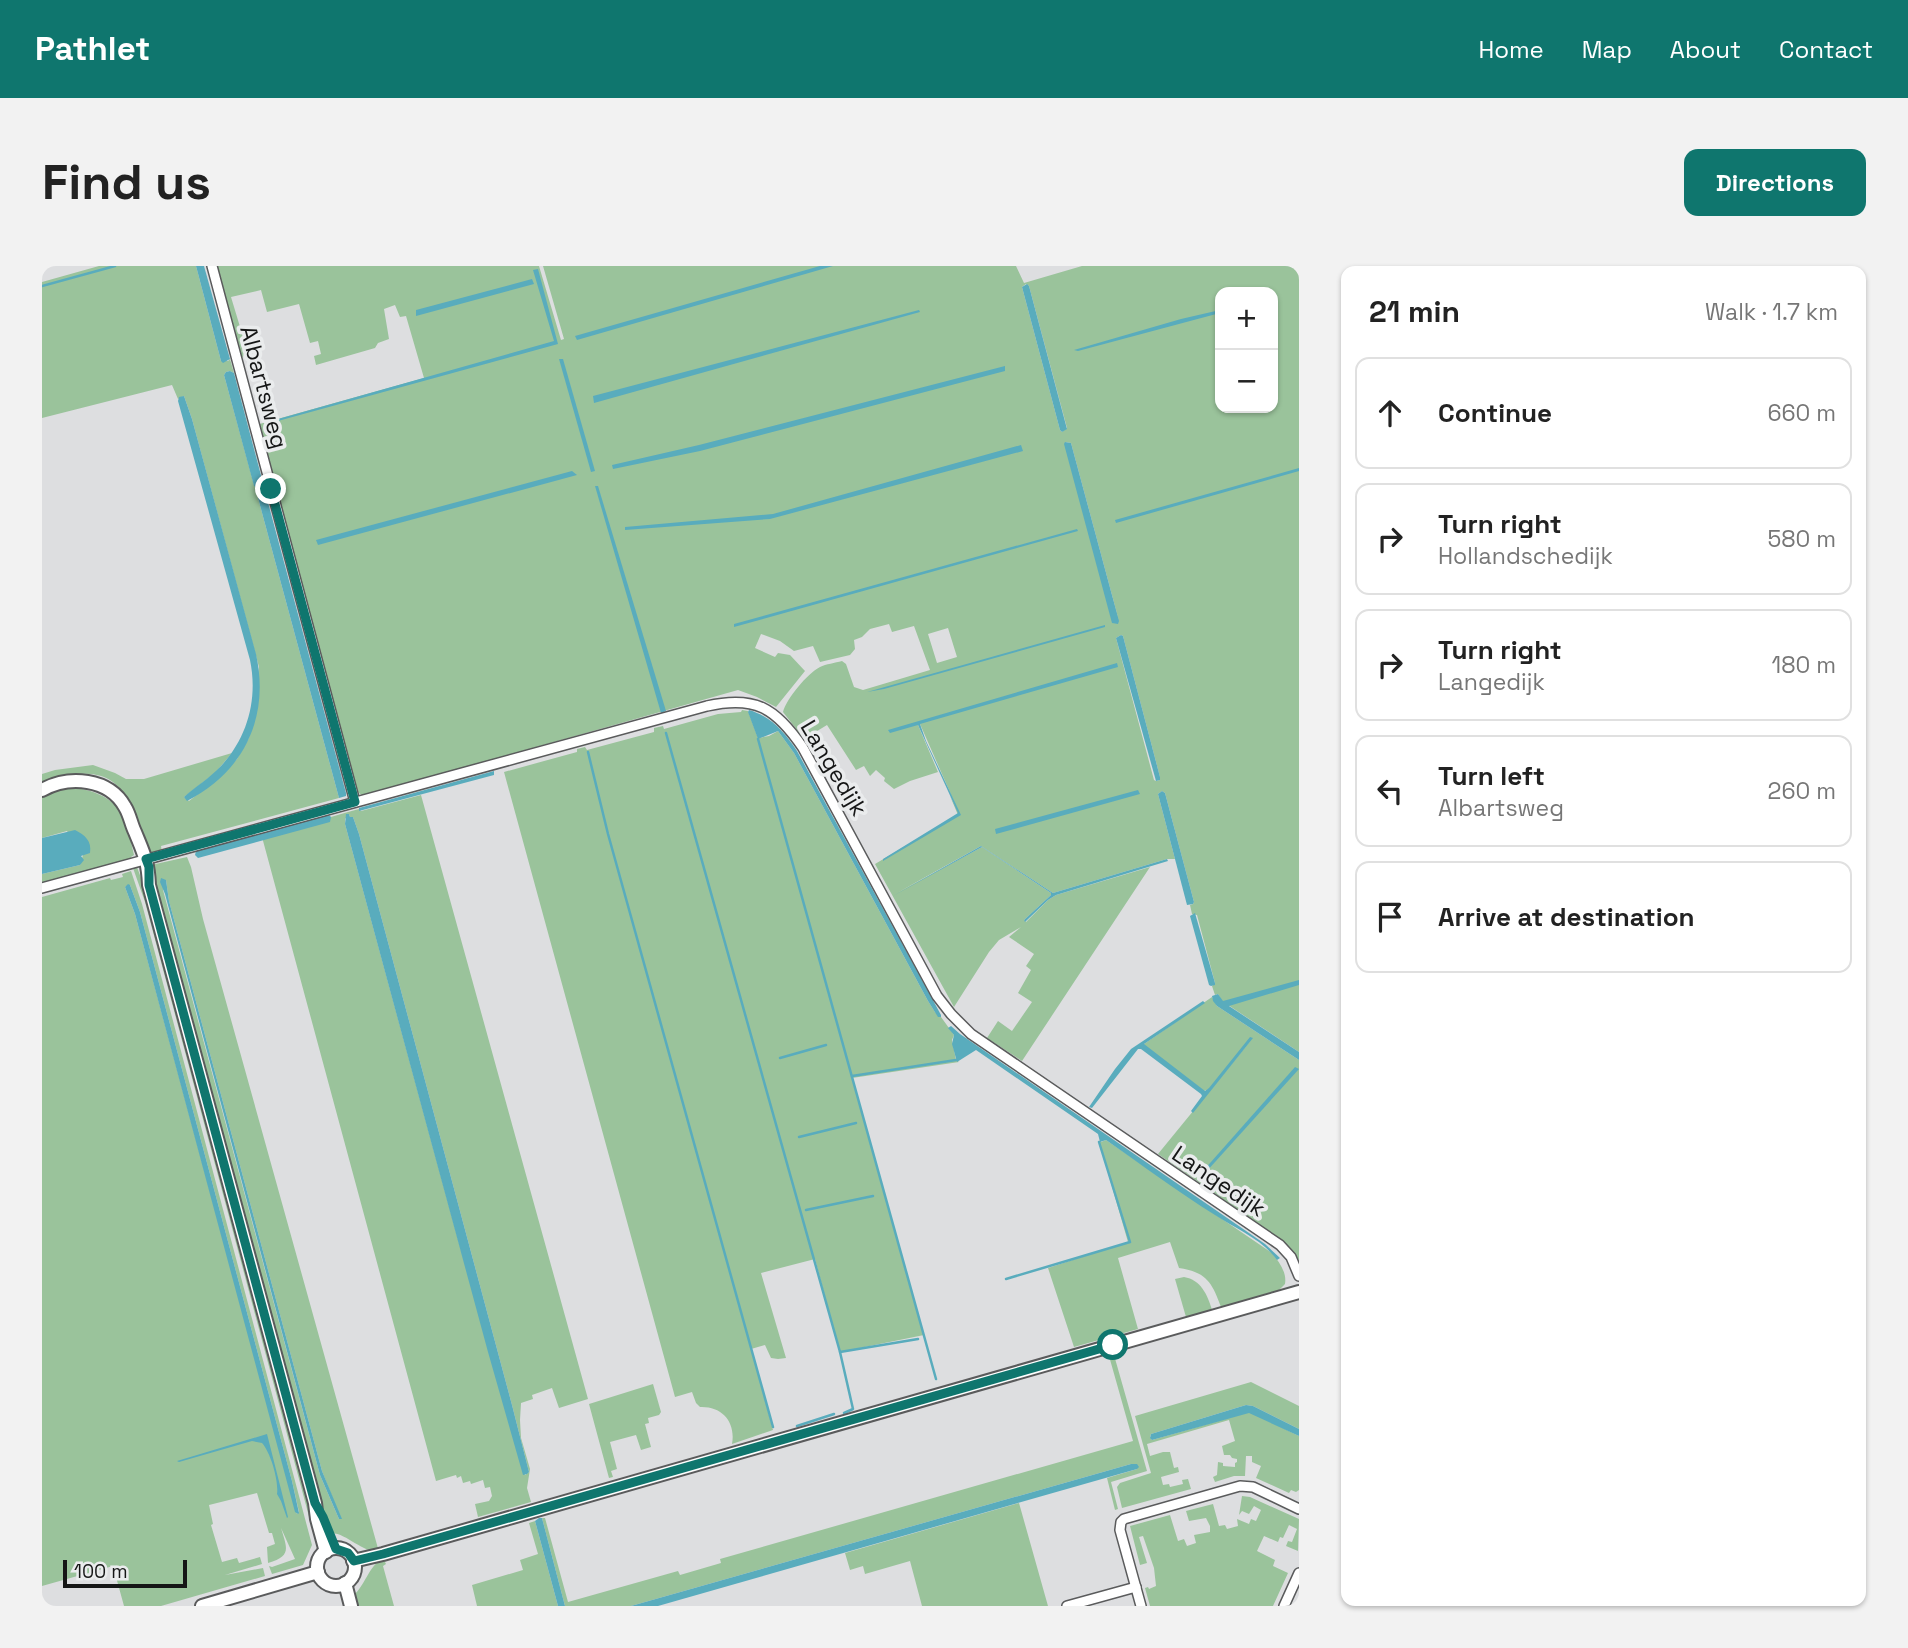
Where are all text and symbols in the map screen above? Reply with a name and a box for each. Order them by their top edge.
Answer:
text: Pathlet [35,28,150,70]
text: Home [1478,34,1544,65]
text: Map [1582,34,1632,65]
text: About [1670,34,1741,65]
text: Contact [1779,34,1873,65]
button: Directions [1684,149,1866,216]
text: Find us [42,151,211,213]
map controls [1215,287,1278,413]
button: + [1215,287,1278,350]
text: 21 min [1369,292,1460,331]
text: Walk · 1.7 km [1705,297,1838,327]
street label: Albartsweg [233,322,295,452]
button: − [1215,350,1278,413]
icon: ahead [1371,394,1409,432]
text: Continue [1438,396,1552,430]
text: 660 m [1767,398,1836,428]
route end [255,473,286,504]
text: Turn right [1438,507,1562,541]
icon: right [1371,520,1409,558]
text: 580 m [1767,524,1836,554]
text: Hollandschedijk [1438,541,1613,571]
text: Turn right [1438,633,1562,667]
icon: right [1371,646,1409,684]
text: 180 m [1772,650,1836,680]
text: Langedijk [1438,667,1545,697]
street label: Langedijk [794,715,874,821]
text: Turn left [1438,759,1545,793]
icon: left [1371,772,1409,810]
text: 260 m [1768,776,1836,806]
text: Albartsweg [1438,793,1564,823]
icon: arrive [1371,898,1409,936]
text: Arrive at destination [1438,900,1695,934]
street label: Langedijk [1166,1139,1272,1223]
route start [1097,1329,1128,1360]
scale bar [63,1557,187,1589]
text: 100 m [74,1559,128,1584]

